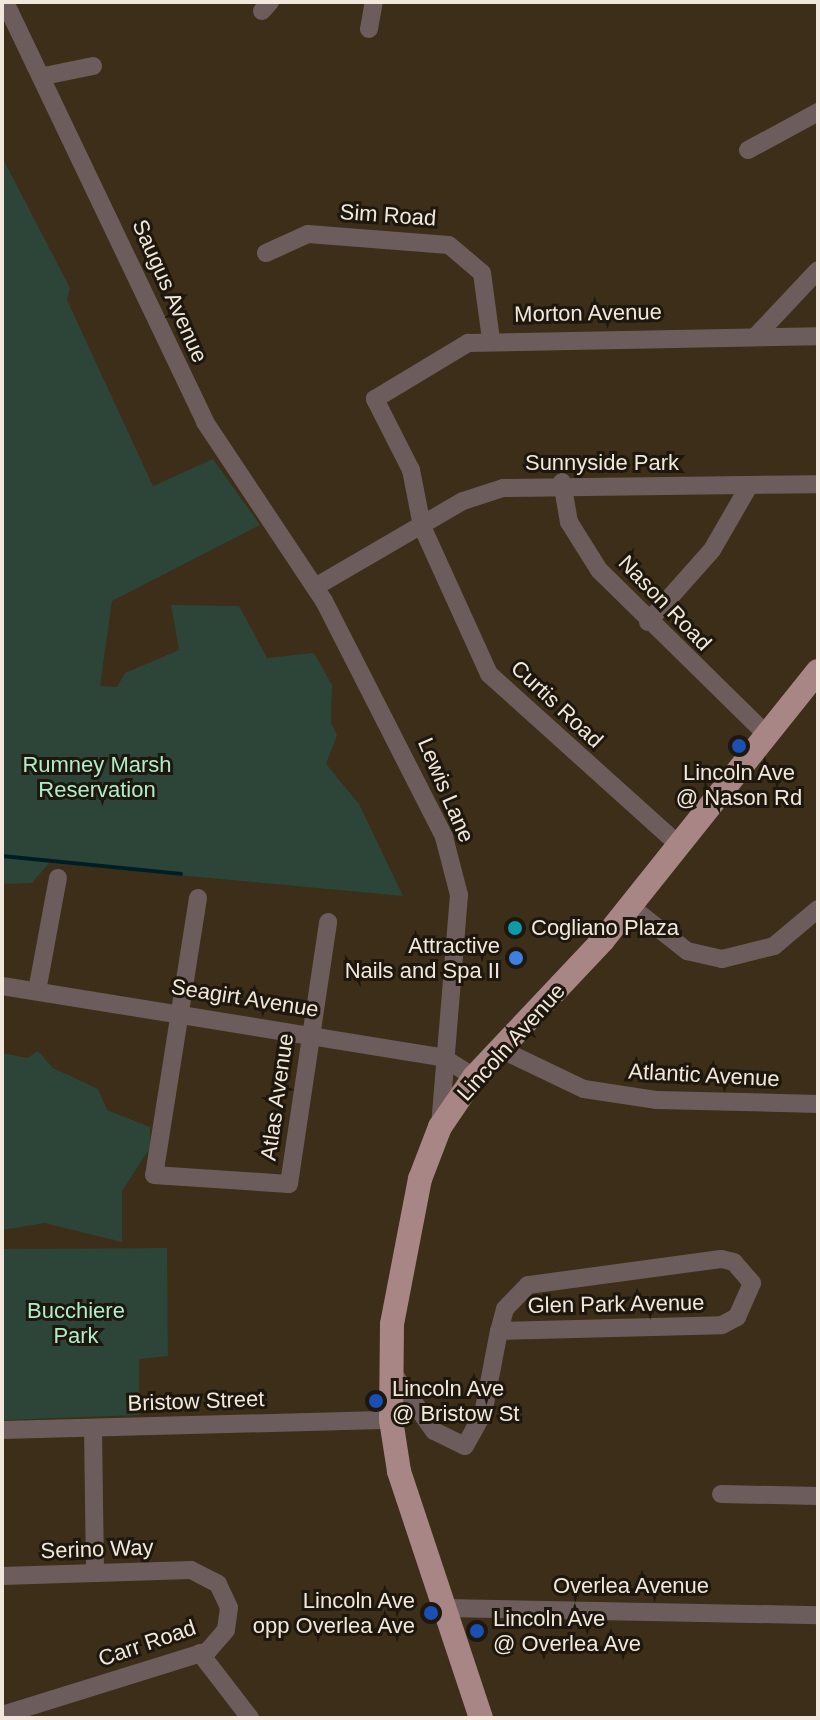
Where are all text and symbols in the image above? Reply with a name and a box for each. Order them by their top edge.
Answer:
street label: Sim Road [339,198,437,232]
street label: Saugus Avenue [126,215,214,367]
street label: Morton Avenue [513,299,663,327]
street label: Sunnyside Park [525,450,679,476]
street label: Nason Road [613,550,717,656]
street label: Curtis Road [506,655,608,753]
street label: Lewis Lane [412,734,480,846]
marker: Lincoln Ave @ Nason Rd [730,737,748,755]
park label: Rumney Marsh Reservation [22,751,172,802]
place label: Lincoln Ave @ Nason Rd [676,759,802,810]
place label: Cogliano Plaza [531,915,679,941]
marker: Cogliano Plaza [506,919,524,937]
place label: Attractive Nails and Spa II [345,932,500,984]
marker: Attractive Nails and Spa II [507,949,525,967]
street label: Seagirt Avenue [169,973,321,1023]
street label: Lincoln Avenue [451,977,571,1107]
street label: Atlas Avenue [255,1031,299,1163]
street label: Atlantic Avenue [627,1058,781,1092]
street label: Glen Park Avenue [527,1289,705,1319]
park label: Bucchiere Park [27,1297,125,1348]
place label: Lincoln Ave @ Bristow St [392,1375,519,1426]
street label: Bristow Street [127,1385,265,1417]
marker: Lincoln Ave @ Bristow St [367,1392,385,1410]
street label: Serino Way [40,1534,154,1564]
street label: Overlea Avenue [552,1573,710,1599]
place label: Lincoln Ave opp Overlea Ave [252,1587,415,1638]
marker: Lincoln Ave opp Overlea Ave [422,1604,440,1622]
place label: Lincoln Ave @ Overlea Ave [493,1605,642,1656]
street label: Carr Road [95,1614,199,1672]
marker: Lincoln Ave @ Overlea Ave [468,1622,486,1640]

